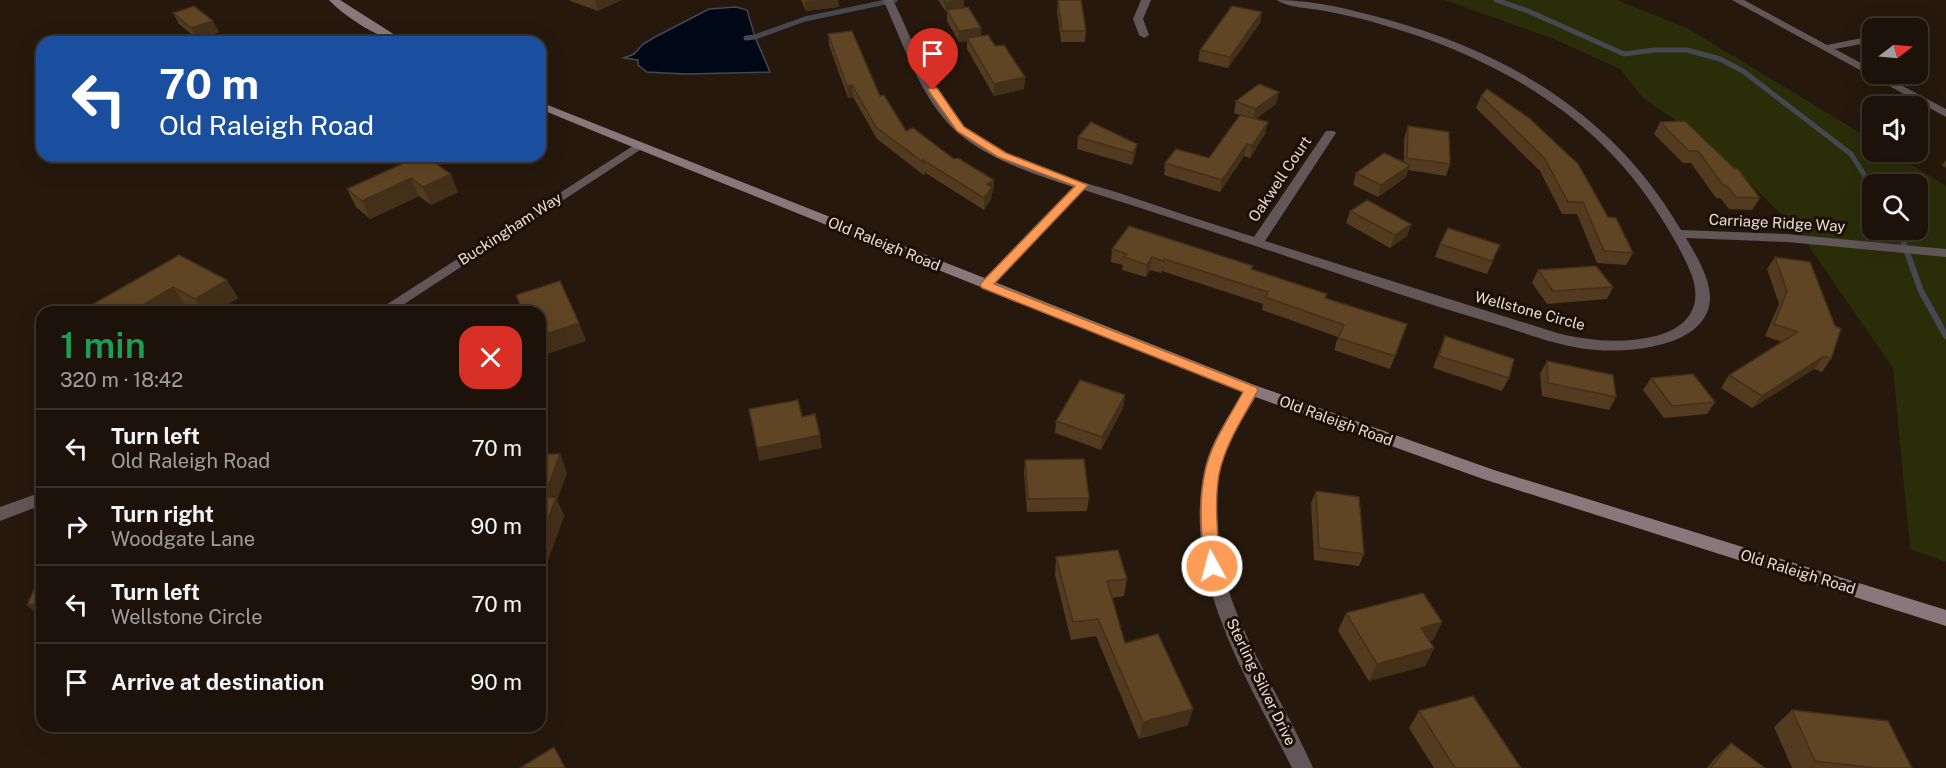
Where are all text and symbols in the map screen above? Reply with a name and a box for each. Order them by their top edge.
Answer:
north arrow [1862,18,1928,84]
map controls [1862,18,1928,240]
pin [907,28,958,90]
icon: arrive [916,37,949,70]
text: 70 m [159,59,259,108]
icon: left [60,60,138,138]
button: sound [1862,96,1928,162]
text: Old Raleigh Road [159,109,374,141]
street label: Oakwell Court [1245,133,1315,225]
button: search [1862,174,1928,240]
street label: Buckingham Way [455,189,565,268]
street label: Carriage Ridge Way [1708,210,1846,235]
street label: Old Raleigh Road [826,213,943,274]
street label: Wellstone Circle [1473,288,1587,333]
text: 1 min [60,324,146,366]
button: close [459,326,522,389]
text: 320 m · 18:42 [60,368,183,392]
street label: Old Raleigh Road [1277,392,1395,449]
text: Turn left [111,423,200,449]
icon: left [60,432,93,465]
text: 70 m [471,435,522,461]
text: Old Raleigh Road [111,449,270,473]
text: Turn right [111,501,214,527]
icon: right [60,510,93,543]
text: 90 m [471,513,522,539]
text: Woodgate Lane [111,527,255,551]
position arrow [1180,534,1244,598]
street label: Old Raleigh Road [1739,546,1858,597]
text: Turn left [111,579,200,605]
icon: left [60,588,93,621]
text: 70 m [471,591,522,617]
text: Wellstone Circle [111,605,262,629]
street label: Sterling Silver Drive [1223,616,1300,748]
icon: arrive [60,666,93,699]
text: Arrive at destination [111,669,324,695]
text: 90 m [471,669,522,695]

